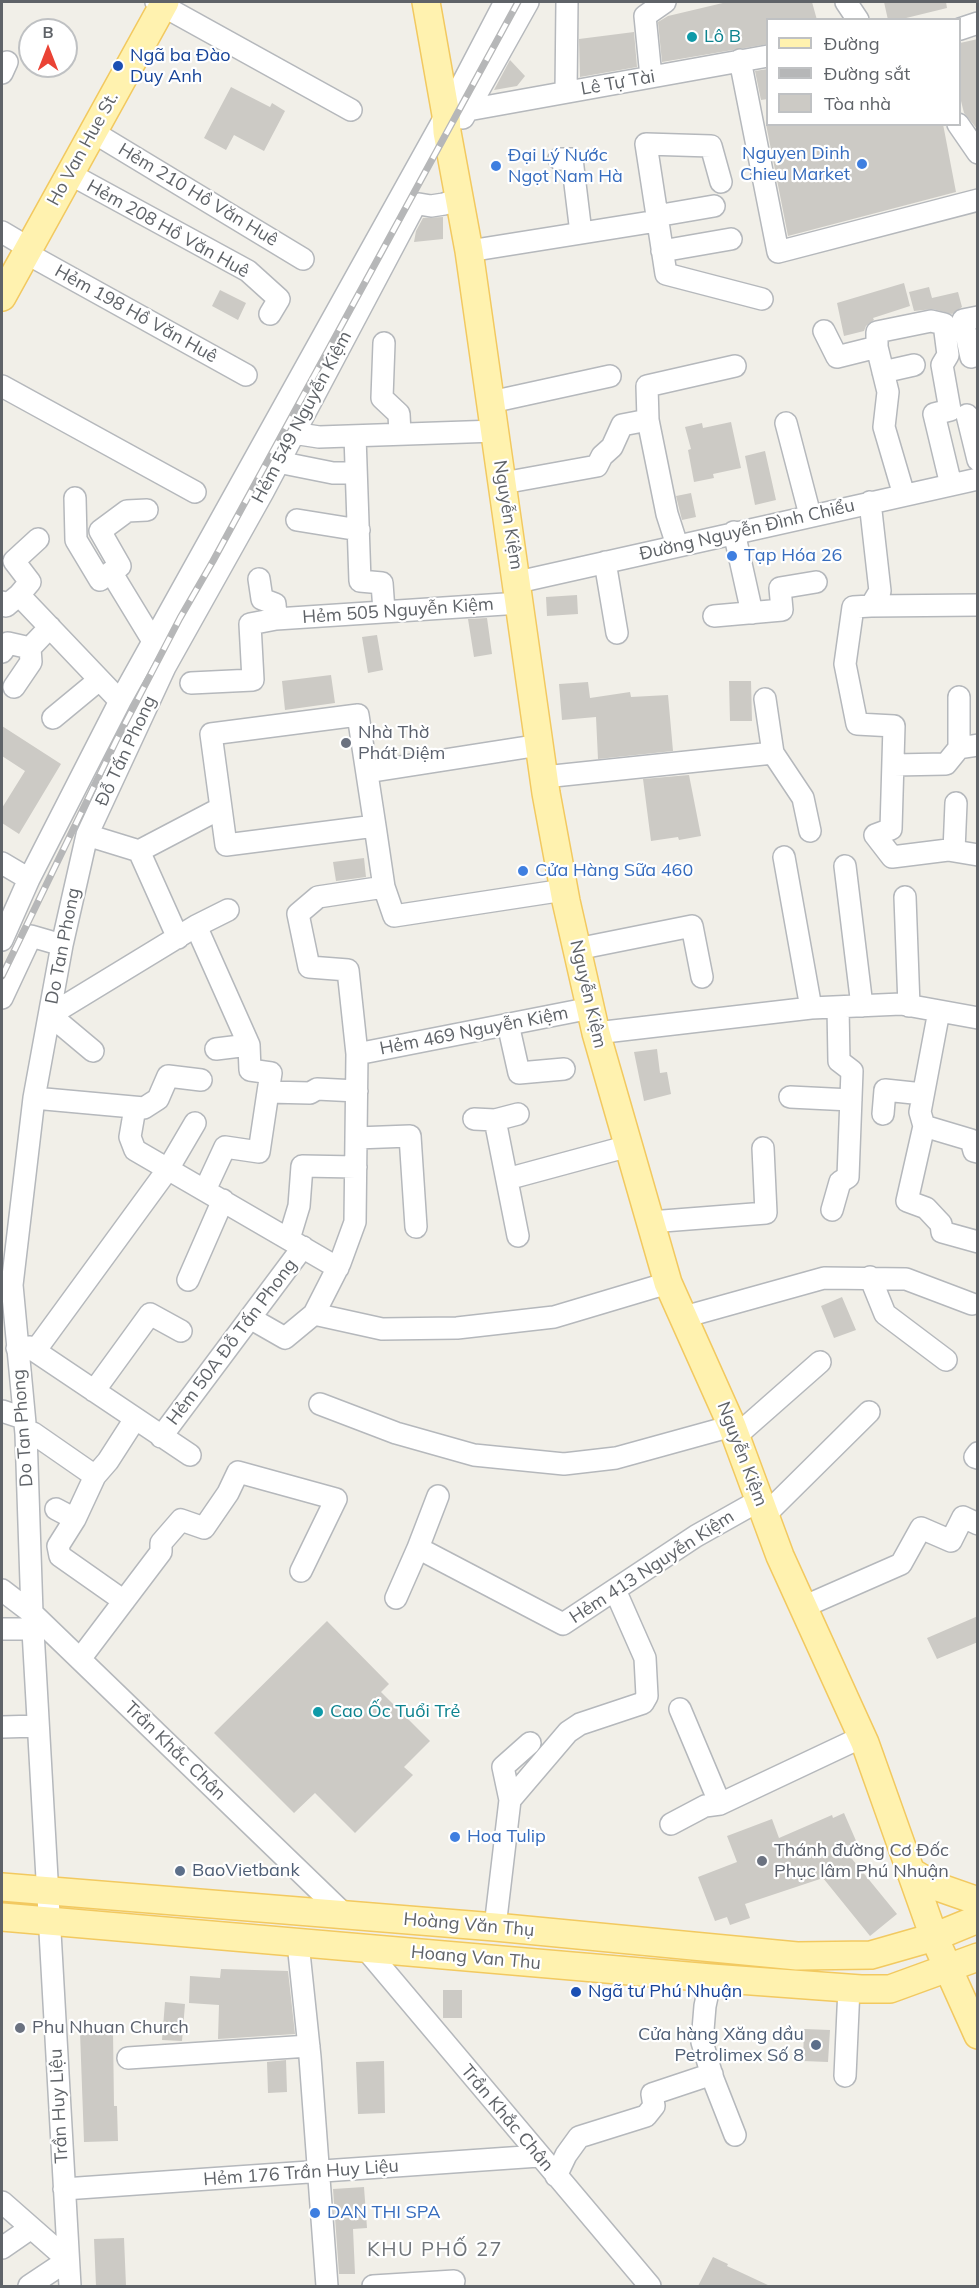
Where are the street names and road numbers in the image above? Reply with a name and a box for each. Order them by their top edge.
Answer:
street label: Lê Tự Tài [579,66,657,100]
street label: Ho Van Hue St. [43,88,123,210]
street label: Hẻm 210 Hồ Văn Huê [114,139,282,251]
street label: Hẻm 208 Hồ Văn Huê [83,175,253,283]
street label: Hẻm 198 Hồ Văn Huê [51,260,221,368]
street label: Hẻm 549 Nguyễn Kiệm [247,327,357,507]
street label: Nguyễn Kiệm [489,459,527,571]
street label: Đường Nguyễn Đình Chiểu [637,495,857,565]
street label: Hẻm 505 Nguyễn Kiệm [302,594,494,628]
street label: Đỗ Tấn Phong [91,692,161,810]
street label: Do Tan Phong [41,886,85,1006]
street label: Nguyễn Kiệm [565,938,611,1050]
street label: Hẻm 469 Nguyễn Kiệm [378,1002,570,1060]
street label: Hẻm 50A Đỗ Tấn Phong [162,1254,302,1430]
street label: Do Tan Phong [8,1368,38,1488]
street label: Nguyễn Kiệm [712,1399,772,1509]
street label: Hẻm 413 Nguyễn Kiệm [566,1506,738,1628]
street label: Trần Khắc Chân [120,1697,230,1805]
street label: Hoàng Văn Thụ [403,1909,535,1941]
street label: Hoang Van Thu [410,1942,542,1974]
street label: Trần Huy Liệu [45,2048,73,2164]
street label: Trần Khắc Chân [456,2060,558,2176]
street label: Hẻm 176 Trần Huy Liệu [203,2155,399,2191]

